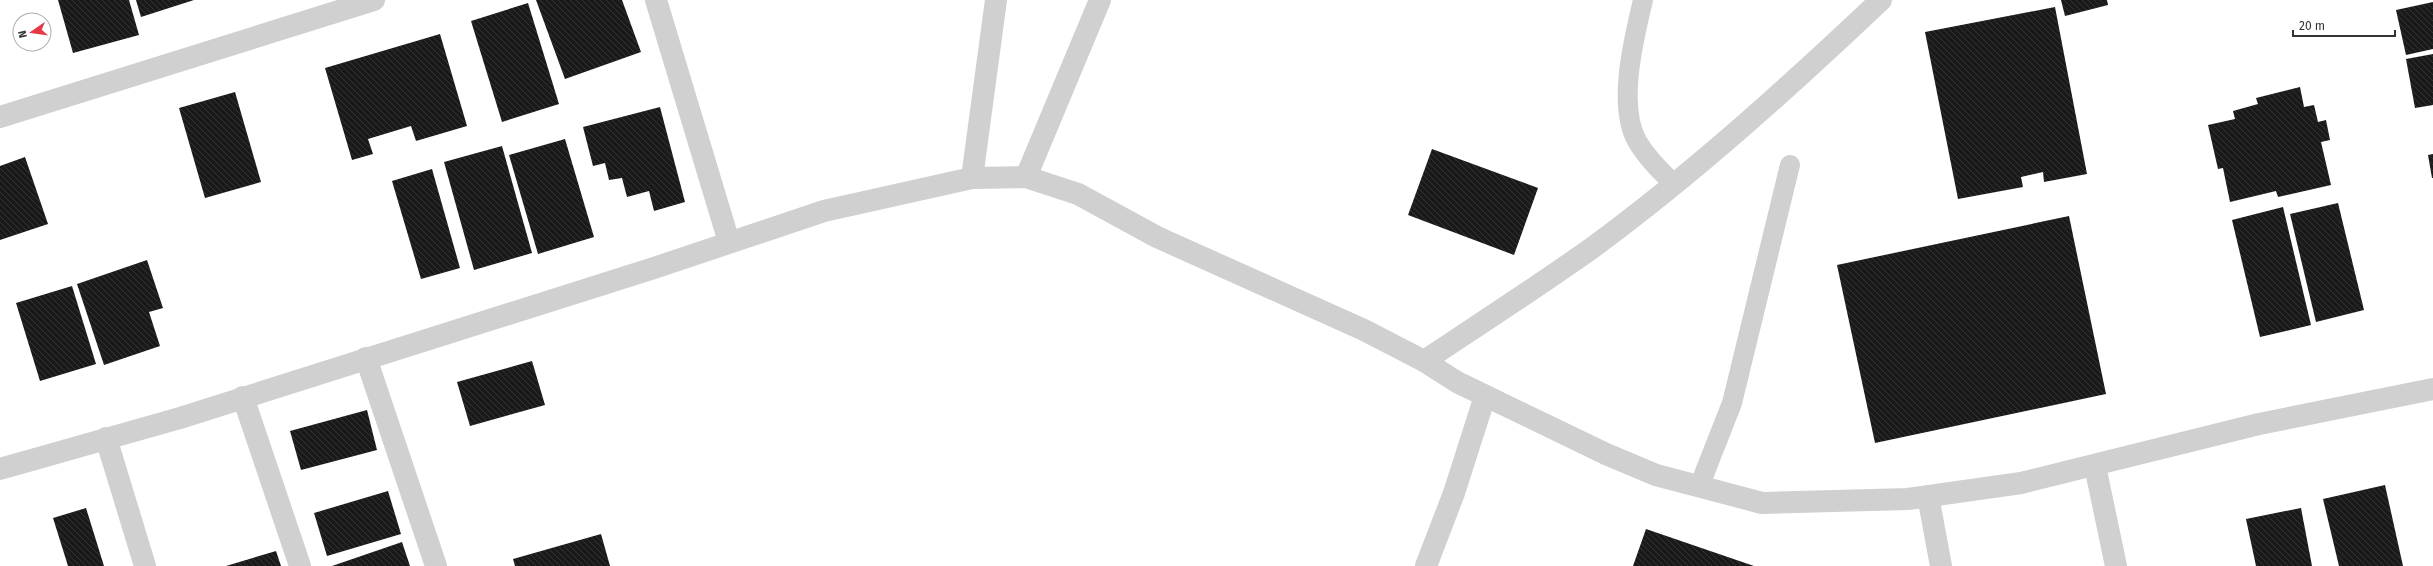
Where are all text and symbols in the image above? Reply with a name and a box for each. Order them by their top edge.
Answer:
north arrow [12,12,52,52]
scale bar [2293,12,2395,38]
text: 20 m [2299,19,2325,33]
text: N [16,29,30,39]

